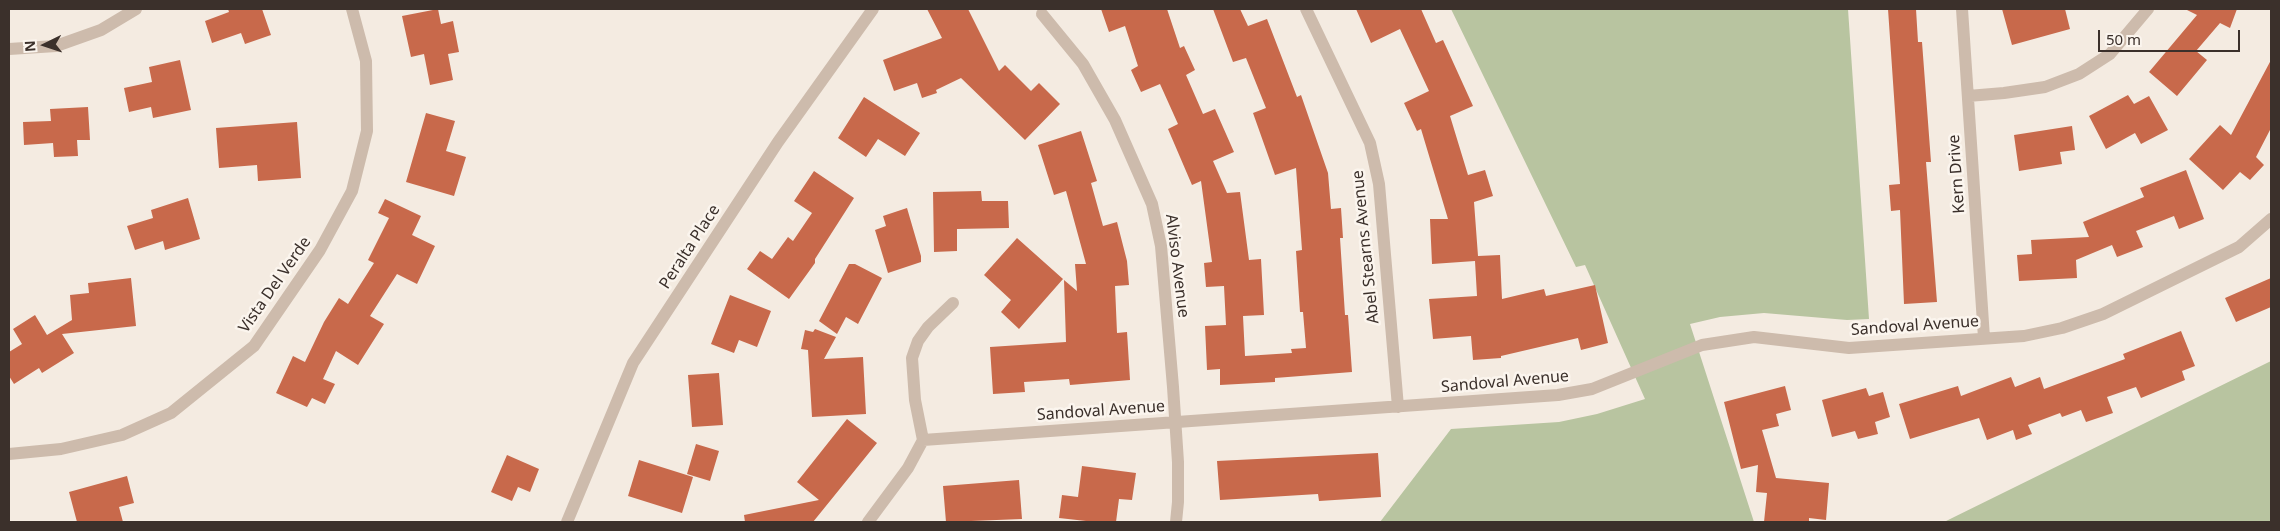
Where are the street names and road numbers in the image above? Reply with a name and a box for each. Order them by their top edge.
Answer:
street label: Kern Drive [1945,134,1969,214]
street label: Abel Stearns Avenue [1348,169,1384,325]
street label: Peralta Place [656,201,724,293]
street label: Alviso Avenue [1161,213,1193,319]
street label: Vista Del Verde [235,233,315,337]
street label: Sandoval Avenue [1850,312,1980,340]
street label: Sandoval Avenue [1440,367,1570,397]
street label: Sandoval Avenue [1036,397,1166,425]

